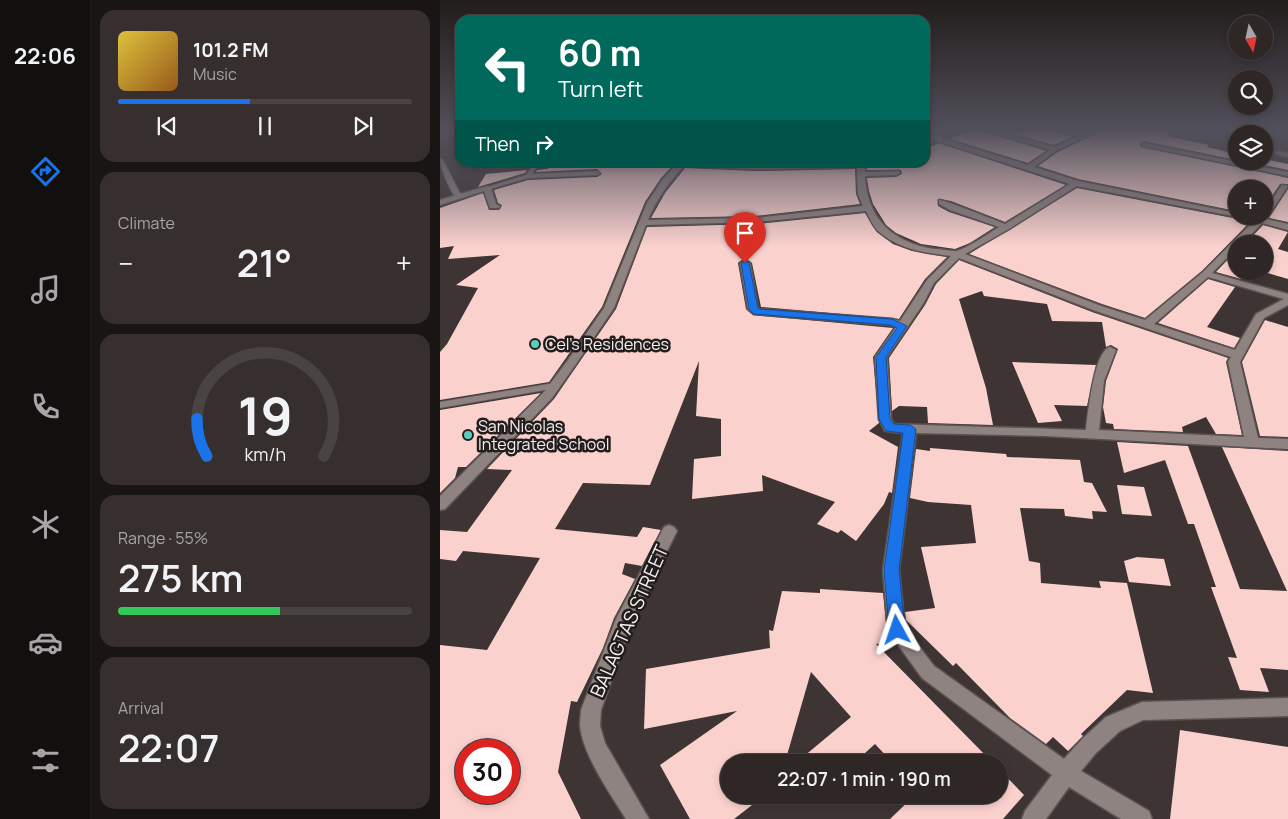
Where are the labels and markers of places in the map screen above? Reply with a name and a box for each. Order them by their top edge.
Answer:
pin [724,212,766,263]
place label: Cel's Residences [545,333,669,355]
marker: Cel's Residences [529,338,541,350]
place label: San Nicolas Integrated School [478,415,610,455]
marker: San Nicolas Integrated School [462,429,474,441]

